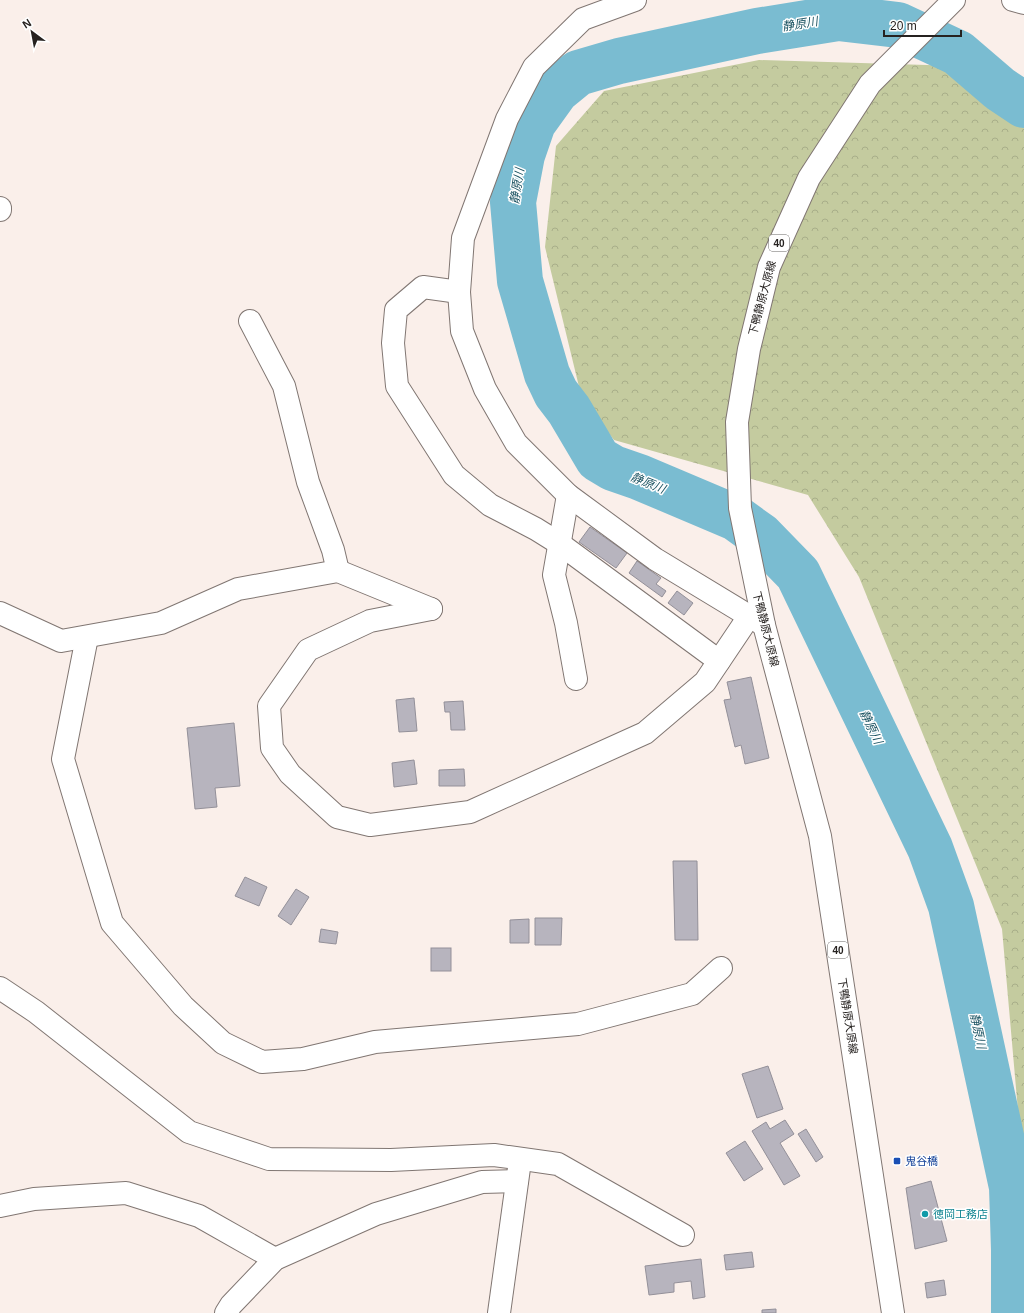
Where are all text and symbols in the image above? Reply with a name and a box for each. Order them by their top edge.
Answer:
north arrow [12,12,52,52]
scale bar [884,12,961,38]
water label: 静原川 [781,14,821,34]
text: N [20,16,33,31]
text: 20 m [890,19,917,33]
water label: 静原川 [507,165,527,205]
road number: 40 [769,235,789,251]
street label: 下鴨静原大原線 [746,259,778,337]
water label: 静原川 [629,470,669,497]
street label: 下鴨静原大原線 [751,590,781,668]
water label: 静原川 [857,708,886,748]
road number: 40 [828,942,848,958]
street label: 下鴨静原大原線 [836,977,860,1055]
water label: 静原川 [967,1012,989,1052]
place label: 鬼谷橋 [905,1155,938,1167]
marker: 鬼谷橋 [892,1156,902,1166]
place label: 徳岡工務店 [933,1208,988,1220]
marker: 徳岡工務店 [920,1209,930,1219]

